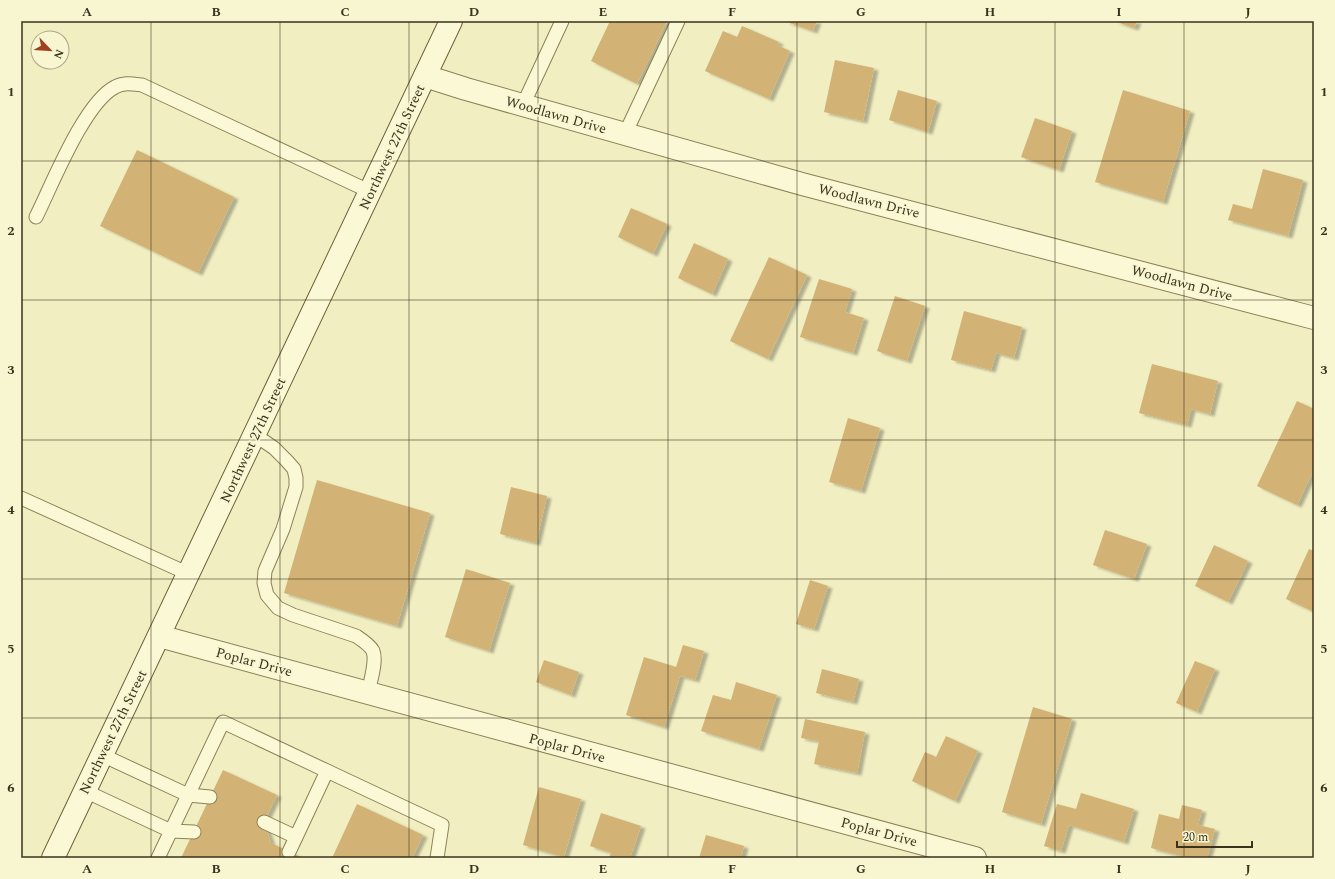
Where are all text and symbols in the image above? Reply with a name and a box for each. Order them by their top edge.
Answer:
text: A [82,2,92,22]
text: B [211,2,221,22]
text: C [340,2,350,22]
text: D [469,2,479,22]
text: E [599,2,608,22]
text: F [728,2,736,22]
text: G [856,2,866,22]
text: H [985,2,996,22]
text: I [1116,2,1122,22]
text: J [1245,2,1251,22]
north arrow [30,30,70,70]
text: N [49,46,68,62]
street label: Northwest 27th Street [354,81,430,213]
text: 1 [7,82,15,102]
text: 1 [1320,82,1328,102]
street label: Woodlawn Drive [503,91,609,139]
street label: Woodlawn Drive [816,178,922,224]
text: 2 [7,221,15,241]
text: 2 [1320,221,1328,241]
street label: Woodlawn Drive [1129,259,1235,307]
text: 3 [7,360,15,380]
text: 3 [1320,360,1328,380]
street label: Northwest 27th Street [215,374,291,506]
text: 4 [7,500,15,520]
text: 4 [1320,500,1328,520]
text: 5 [7,639,15,659]
text: 5 [1320,639,1328,659]
street label: Poplar Drive [213,642,295,682]
street label: Northwest 27th Street [74,666,152,798]
street label: Poplar Drive [526,728,608,768]
text: 6 [7,778,15,798]
text: 6 [1320,778,1328,798]
street label: Poplar Drive [838,812,920,852]
scale bar [1177,823,1252,849]
text: 20 m [1183,828,1208,847]
text: A [82,859,92,879]
text: B [211,859,221,879]
text: C [340,859,350,879]
text: D [469,859,479,879]
text: E [599,859,608,879]
text: F [728,859,736,879]
text: G [856,859,866,879]
text: H [985,859,996,879]
text: I [1116,859,1122,879]
text: J [1245,859,1251,879]

